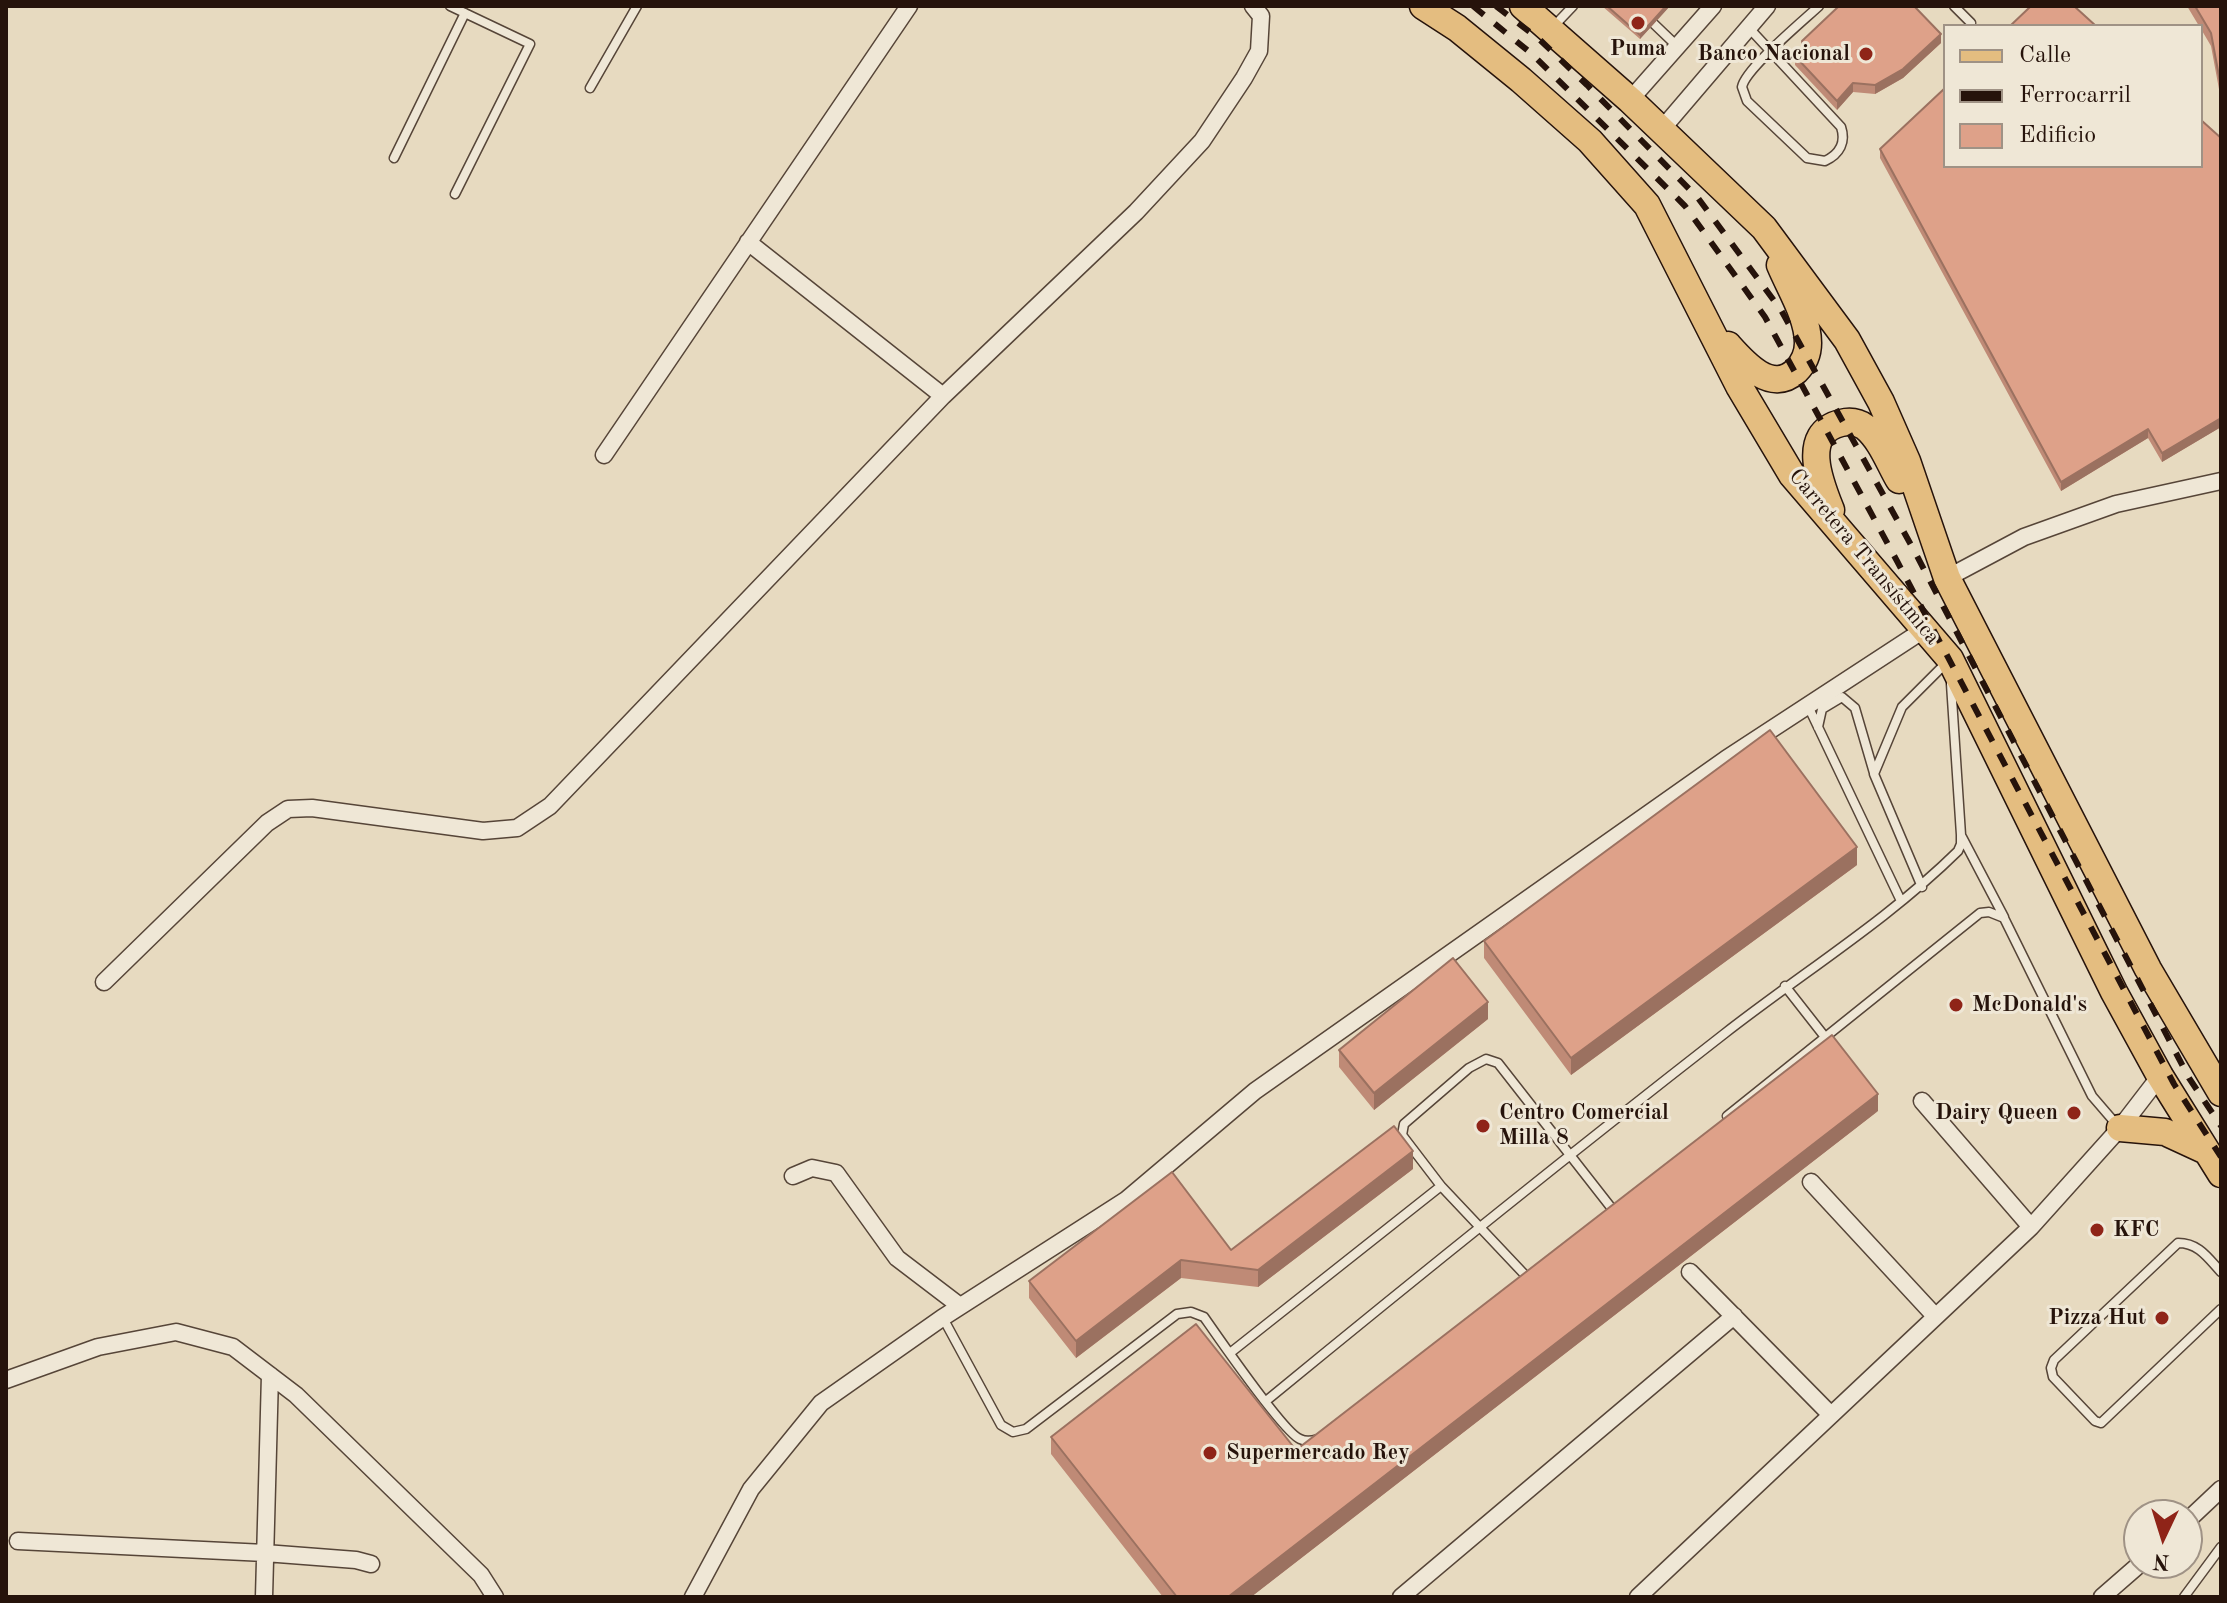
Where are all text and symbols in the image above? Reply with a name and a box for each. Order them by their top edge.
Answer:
marker: Puma [1629,14,1647,32]
legend [1943,24,2203,168]
place label: Puma [1610,36,1666,62]
place label: Banco Nacional [1697,41,1850,67]
text: Calle [2019,44,2071,68]
marker: Banco Nacional [1857,45,1875,63]
text: Ferrocarril [2019,84,2131,108]
text: Edificio [2019,124,2096,148]
street label: Carretera Transístmica [1783,464,1945,650]
place label: McDonald's [1972,992,2087,1018]
marker: McDonald's [1947,996,1965,1014]
place label: Centro Comercial Milla 8 [1499,1100,1669,1152]
place label: Dairy Queen [1935,1100,2058,1126]
marker: Dairy Queen [2065,1104,2083,1122]
marker: Centro Comercial Milla 8 [1474,1117,1492,1135]
place label: KFC [2113,1217,2159,1243]
marker: KFC [2088,1221,2106,1239]
place label: Pizza Hut [2048,1305,2146,1331]
marker: Pizza Hut [2153,1309,2171,1327]
place label: Supermercado Rey [1226,1440,1410,1466]
marker: Supermercado Rey [1201,1444,1219,1462]
north arrow [2123,1499,2203,1579]
text: N [2152,1549,2171,1573]

